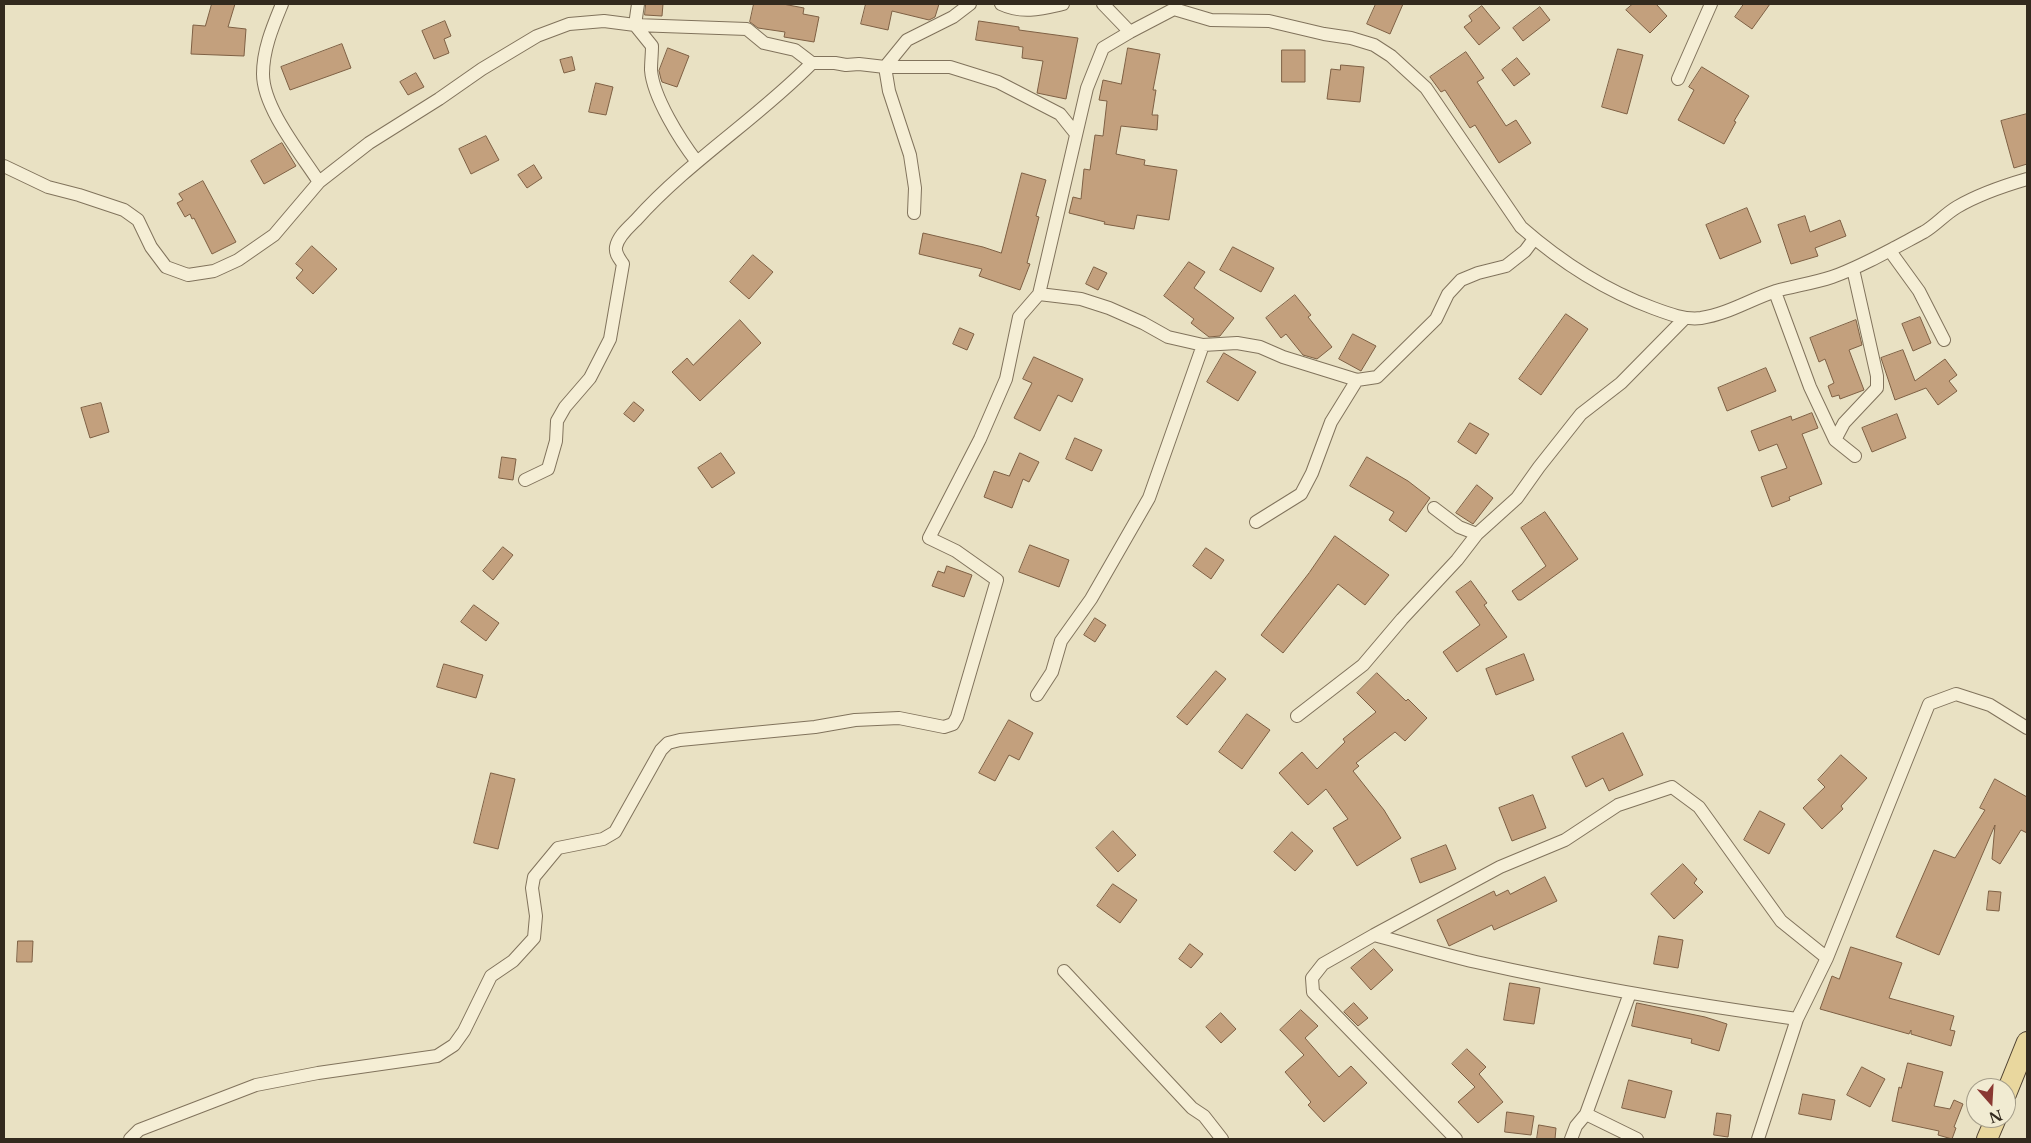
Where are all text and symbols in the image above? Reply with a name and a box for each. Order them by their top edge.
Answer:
north arrow [1966,1078,2016,1128]
text: N [1986,1106,2005,1127]

